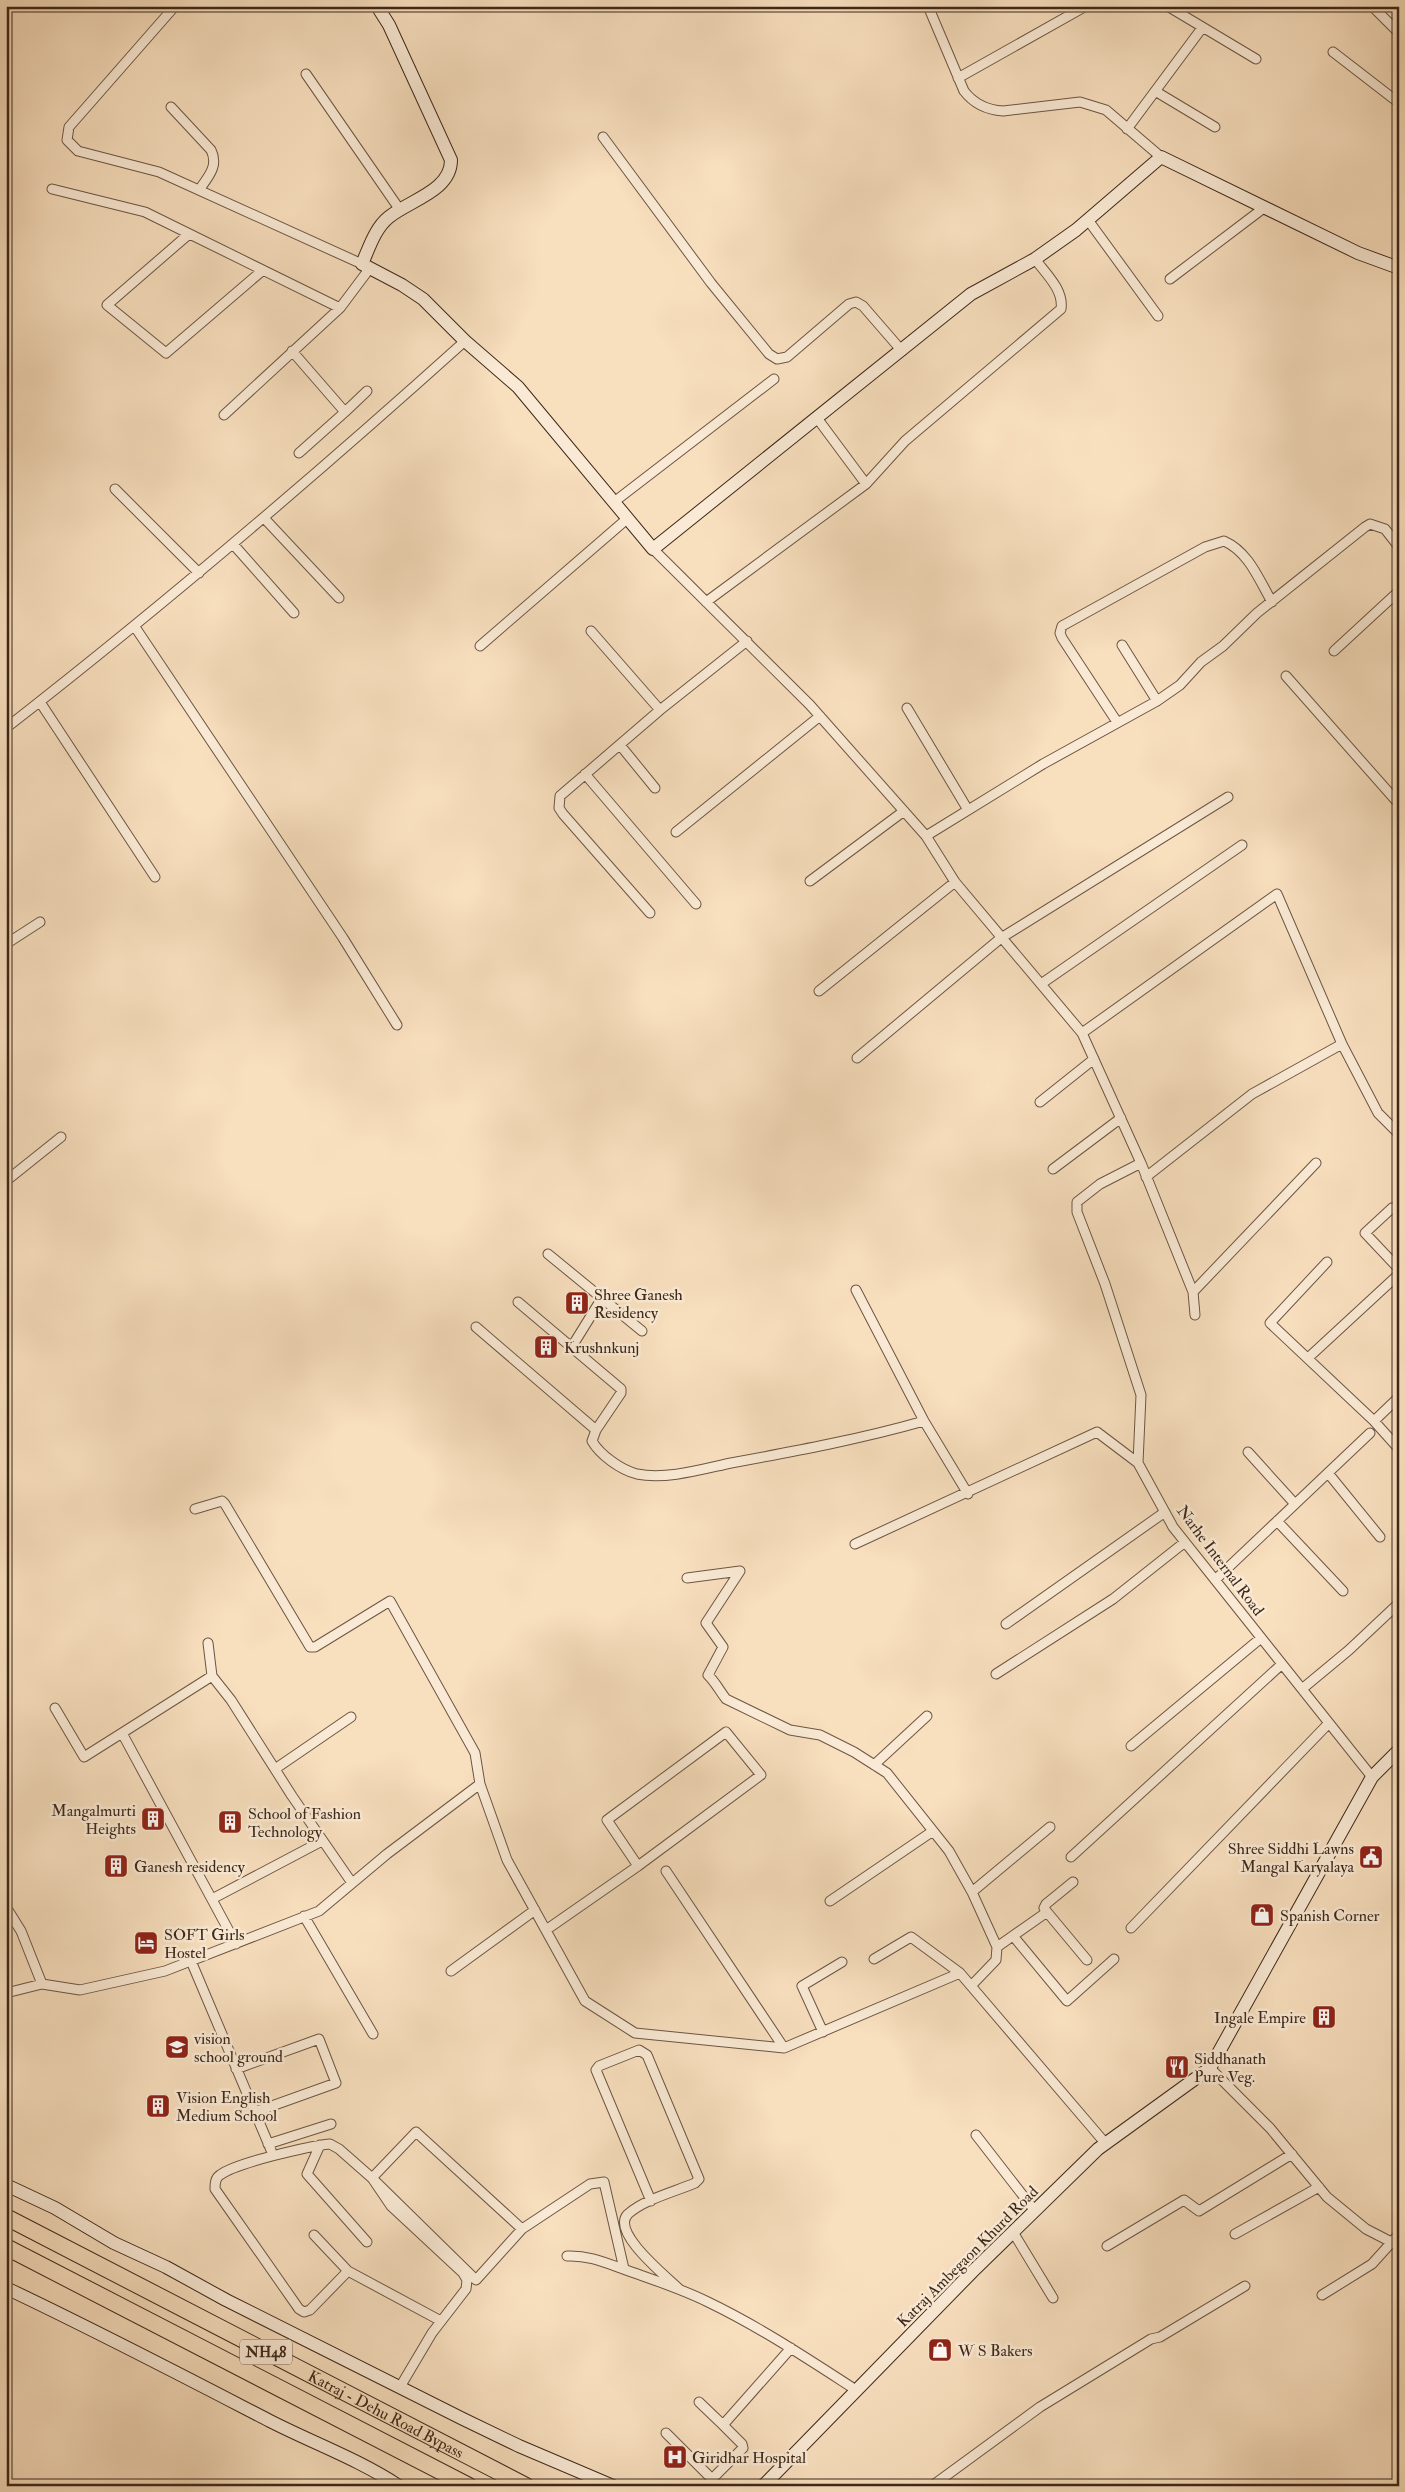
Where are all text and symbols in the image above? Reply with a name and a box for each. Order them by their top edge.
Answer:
place label: Shree Ganesh Residency [594,1285,683,1323]
building icon: Shree Ganesh Residency [564,1290,590,1316]
building icon: Krushnkunj [533,1334,559,1360]
place label: Krushnkunj [564,1338,639,1358]
street label: Narhe Internal Road [1172,1501,1268,1620]
place label: Mangalmurti Heights [51,1801,136,1839]
place label: School of Fashion Technology [248,1804,361,1842]
building icon: Mangalmurti Heights [140,1806,166,1832]
building icon: School of Fashion Technology [217,1809,243,1835]
place label: Shree Siddhi Lawns Mangal Karyalaya [1228,1839,1354,1877]
public building icon: Shree Siddhi Lawns Mangal Karyalaya [1358,1844,1384,1870]
building icon: Ganesh residency [103,1853,129,1879]
place label: Ganesh residency [134,1857,246,1877]
shop icon: Spanish Corner [1249,1902,1275,1928]
place label: Spanish Corner [1280,1906,1380,1927]
place label: SOFT Girls Hostel [164,1925,245,1963]
hotel icon: SOFT Girls Hostel [133,1930,159,1956]
building icon: Ingale Empire [1311,2004,1337,2030]
place label: Ingale Empire [1214,2008,1306,2029]
place label: vision school ground [193,2029,283,2067]
school or university icon: vision school ground [164,2034,190,2060]
place label: Siddhanath Pure Veg. [1194,2049,1267,2087]
restaurant icon: Siddhanath Pure Veg. [1164,2054,1190,2080]
place label: Vision English Medium School [176,2088,277,2126]
building icon: Vision English Medium School [145,2093,171,2119]
street label: Katraj Ambegaon Khurd Road [893,2182,1043,2332]
shop icon: W S Bakers [927,2337,953,2363]
road number: NH48 [240,2340,292,2364]
place label: W S Bakers [957,2341,1033,2361]
street label: Katraj - Dehu Road Bypass [305,2366,467,2463]
hospital icon: Giridhar Hospital [662,2444,688,2470]
place label: Giridhar Hospital [692,2448,806,2469]

